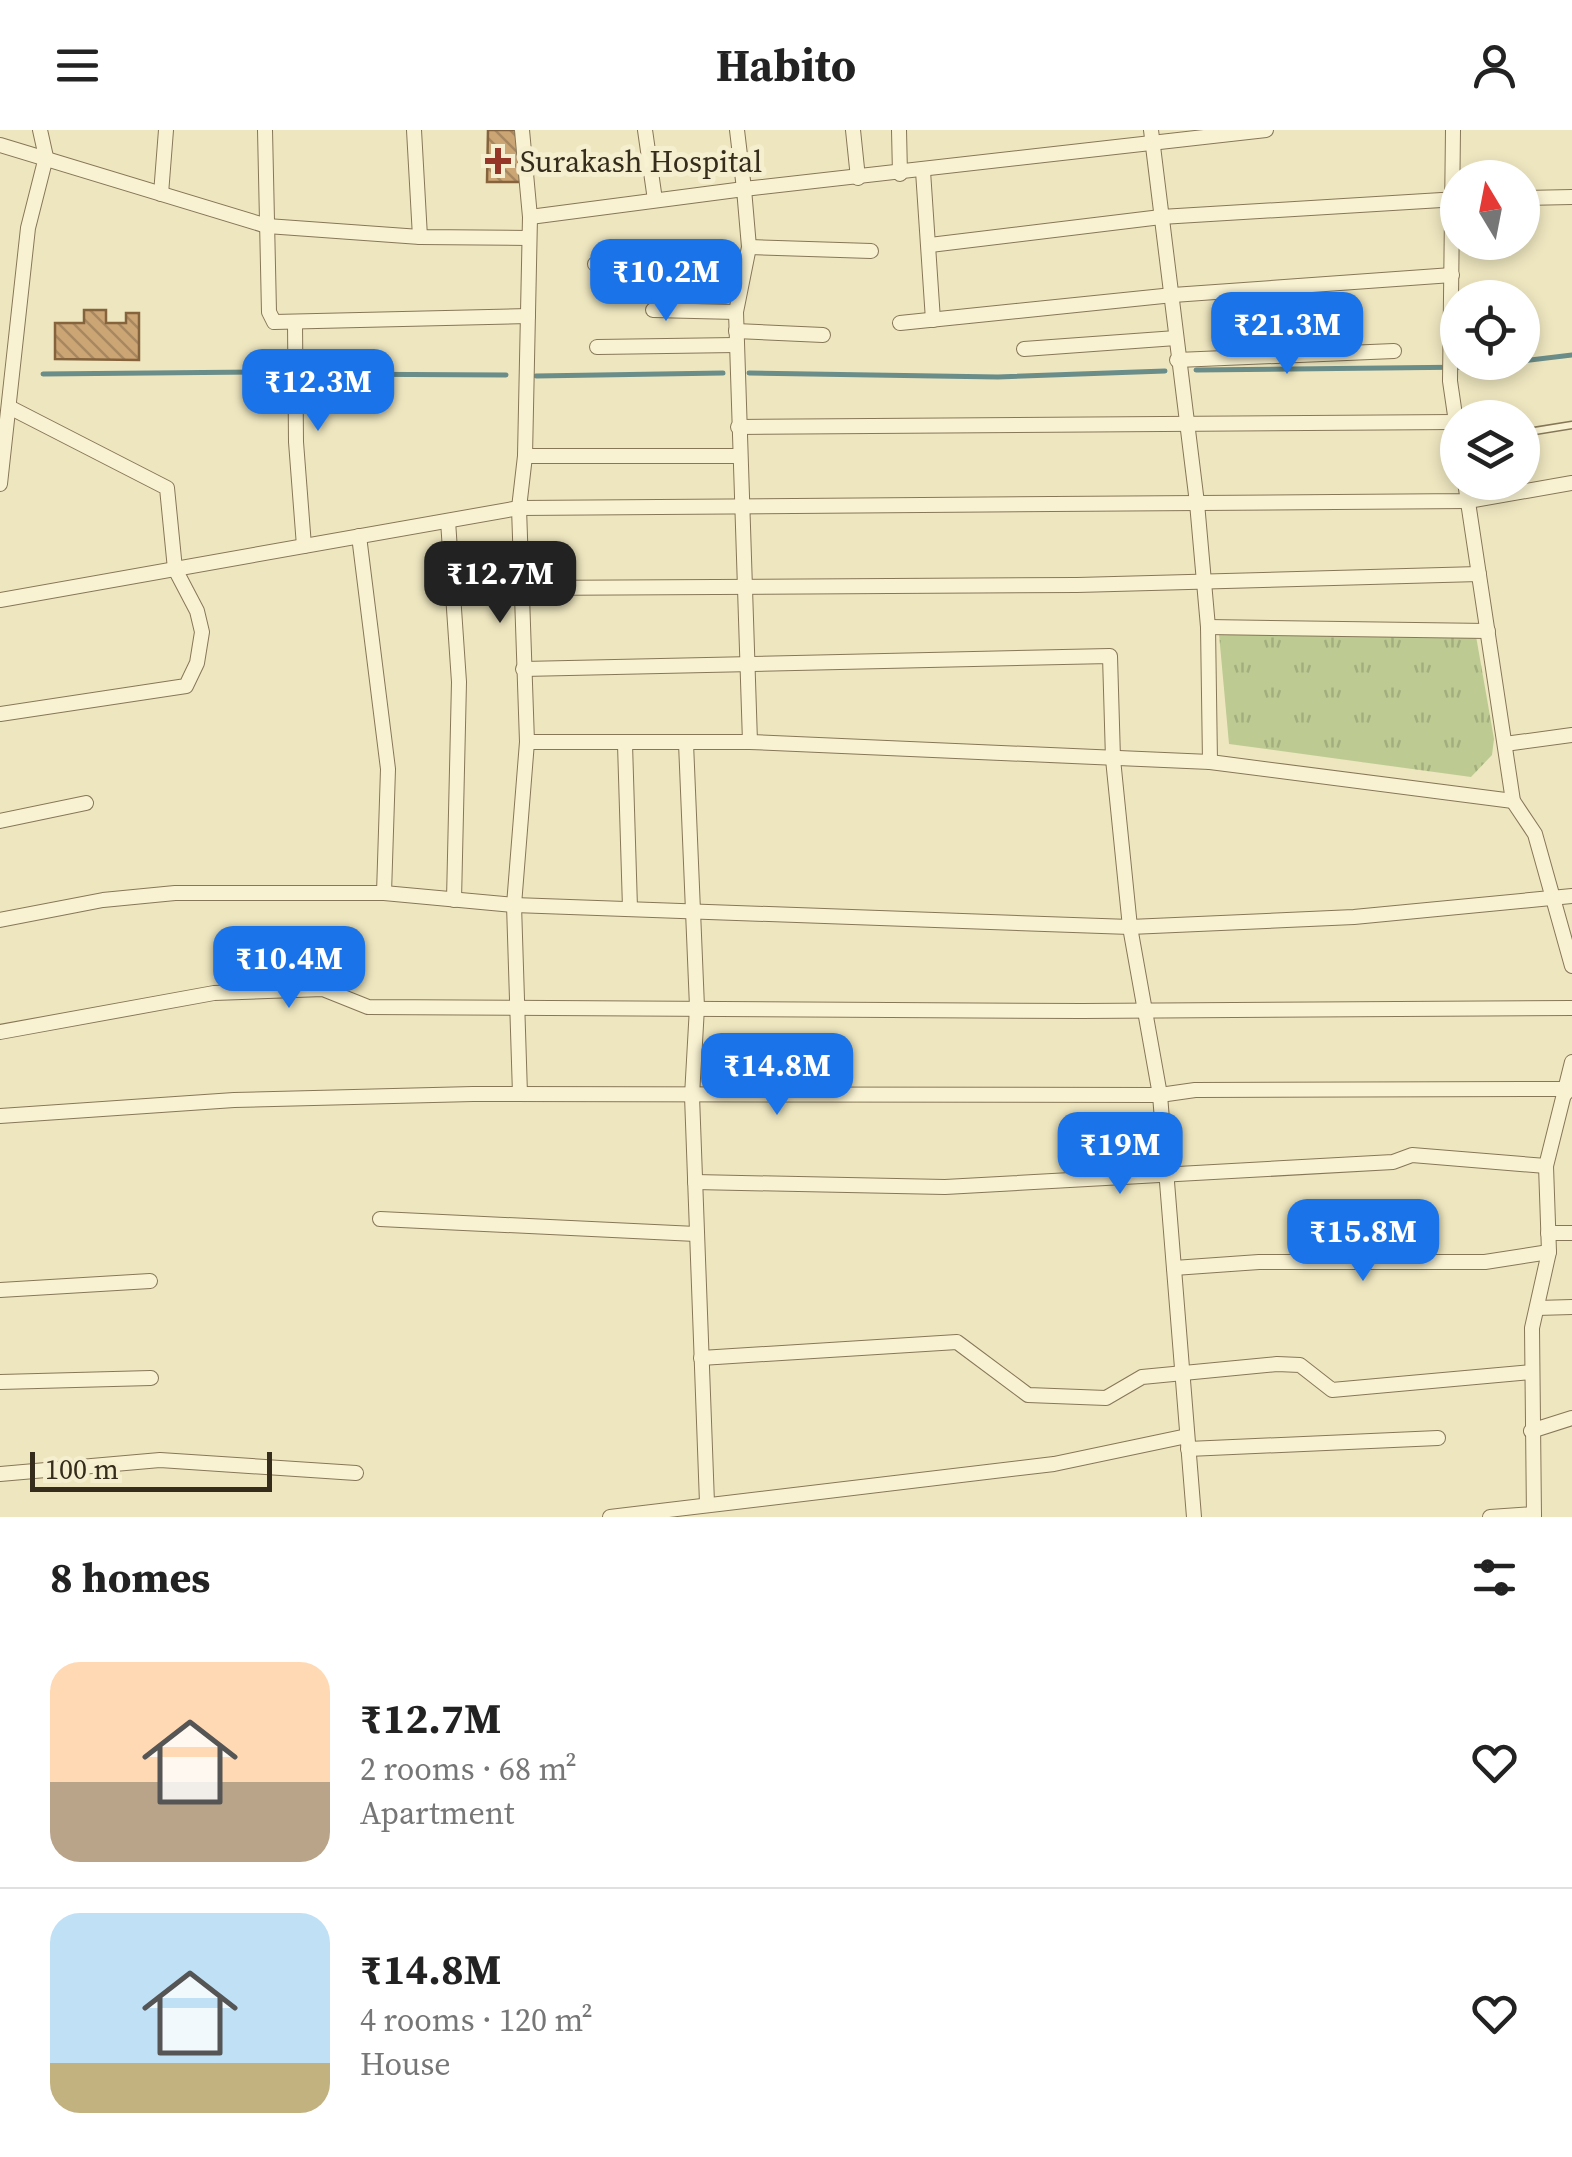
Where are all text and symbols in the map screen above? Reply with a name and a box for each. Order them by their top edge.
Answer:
text: Habito [716,34,856,96]
icon: menu [50,38,105,93]
icon: person [1467,38,1522,93]
place label: Surakash Hospital [520,141,762,182]
marker: Surakash Hospital [485,148,511,174]
north arrow [1440,160,1540,260]
map controls [1440,160,1540,500]
pin: ₹10.2M [585,239,747,324]
text: ₹10.2M [612,249,720,293]
button: locate [1440,280,1540,380]
pin: ₹21.3M [1206,292,1368,377]
text: ₹21.3M [1233,302,1341,346]
pin: ₹12.3M [237,349,399,434]
text: ₹12.3M [264,359,372,403]
button: layers [1440,400,1540,500]
pin: ₹12.7M [419,541,581,626]
text: ₹12.7M [446,551,554,595]
pin: ₹10.4M [208,926,370,1011]
text: ₹10.4M [235,936,343,980]
pin: ₹14.8M [696,1033,858,1118]
text: ₹14.8M [723,1043,831,1087]
pin: ₹19M [1061,1112,1179,1197]
text: ₹19M [1080,1122,1160,1166]
pin: ₹15.8M [1282,1199,1444,1284]
text: ₹15.8M [1309,1209,1417,1253]
scale bar [30,1447,272,1492]
text: 100 m [45,1450,119,1488]
text: 8 homes [50,1548,210,1606]
icon: filters [1467,1550,1522,1605]
text: ₹12.7M [360,1689,501,1747]
icon: home [130,1702,250,1822]
icon: heart [1467,1735,1522,1790]
text: 2 rooms · 68 m² [360,1747,577,1791]
text: Apartment [360,1791,514,1835]
text: ₹14.8M [360,1940,501,1998]
icon: home [130,1953,250,2073]
icon: heart [1467,1986,1522,2041]
text: 4 rooms · 120 m² [360,1998,593,2042]
text: House [360,2042,451,2086]

